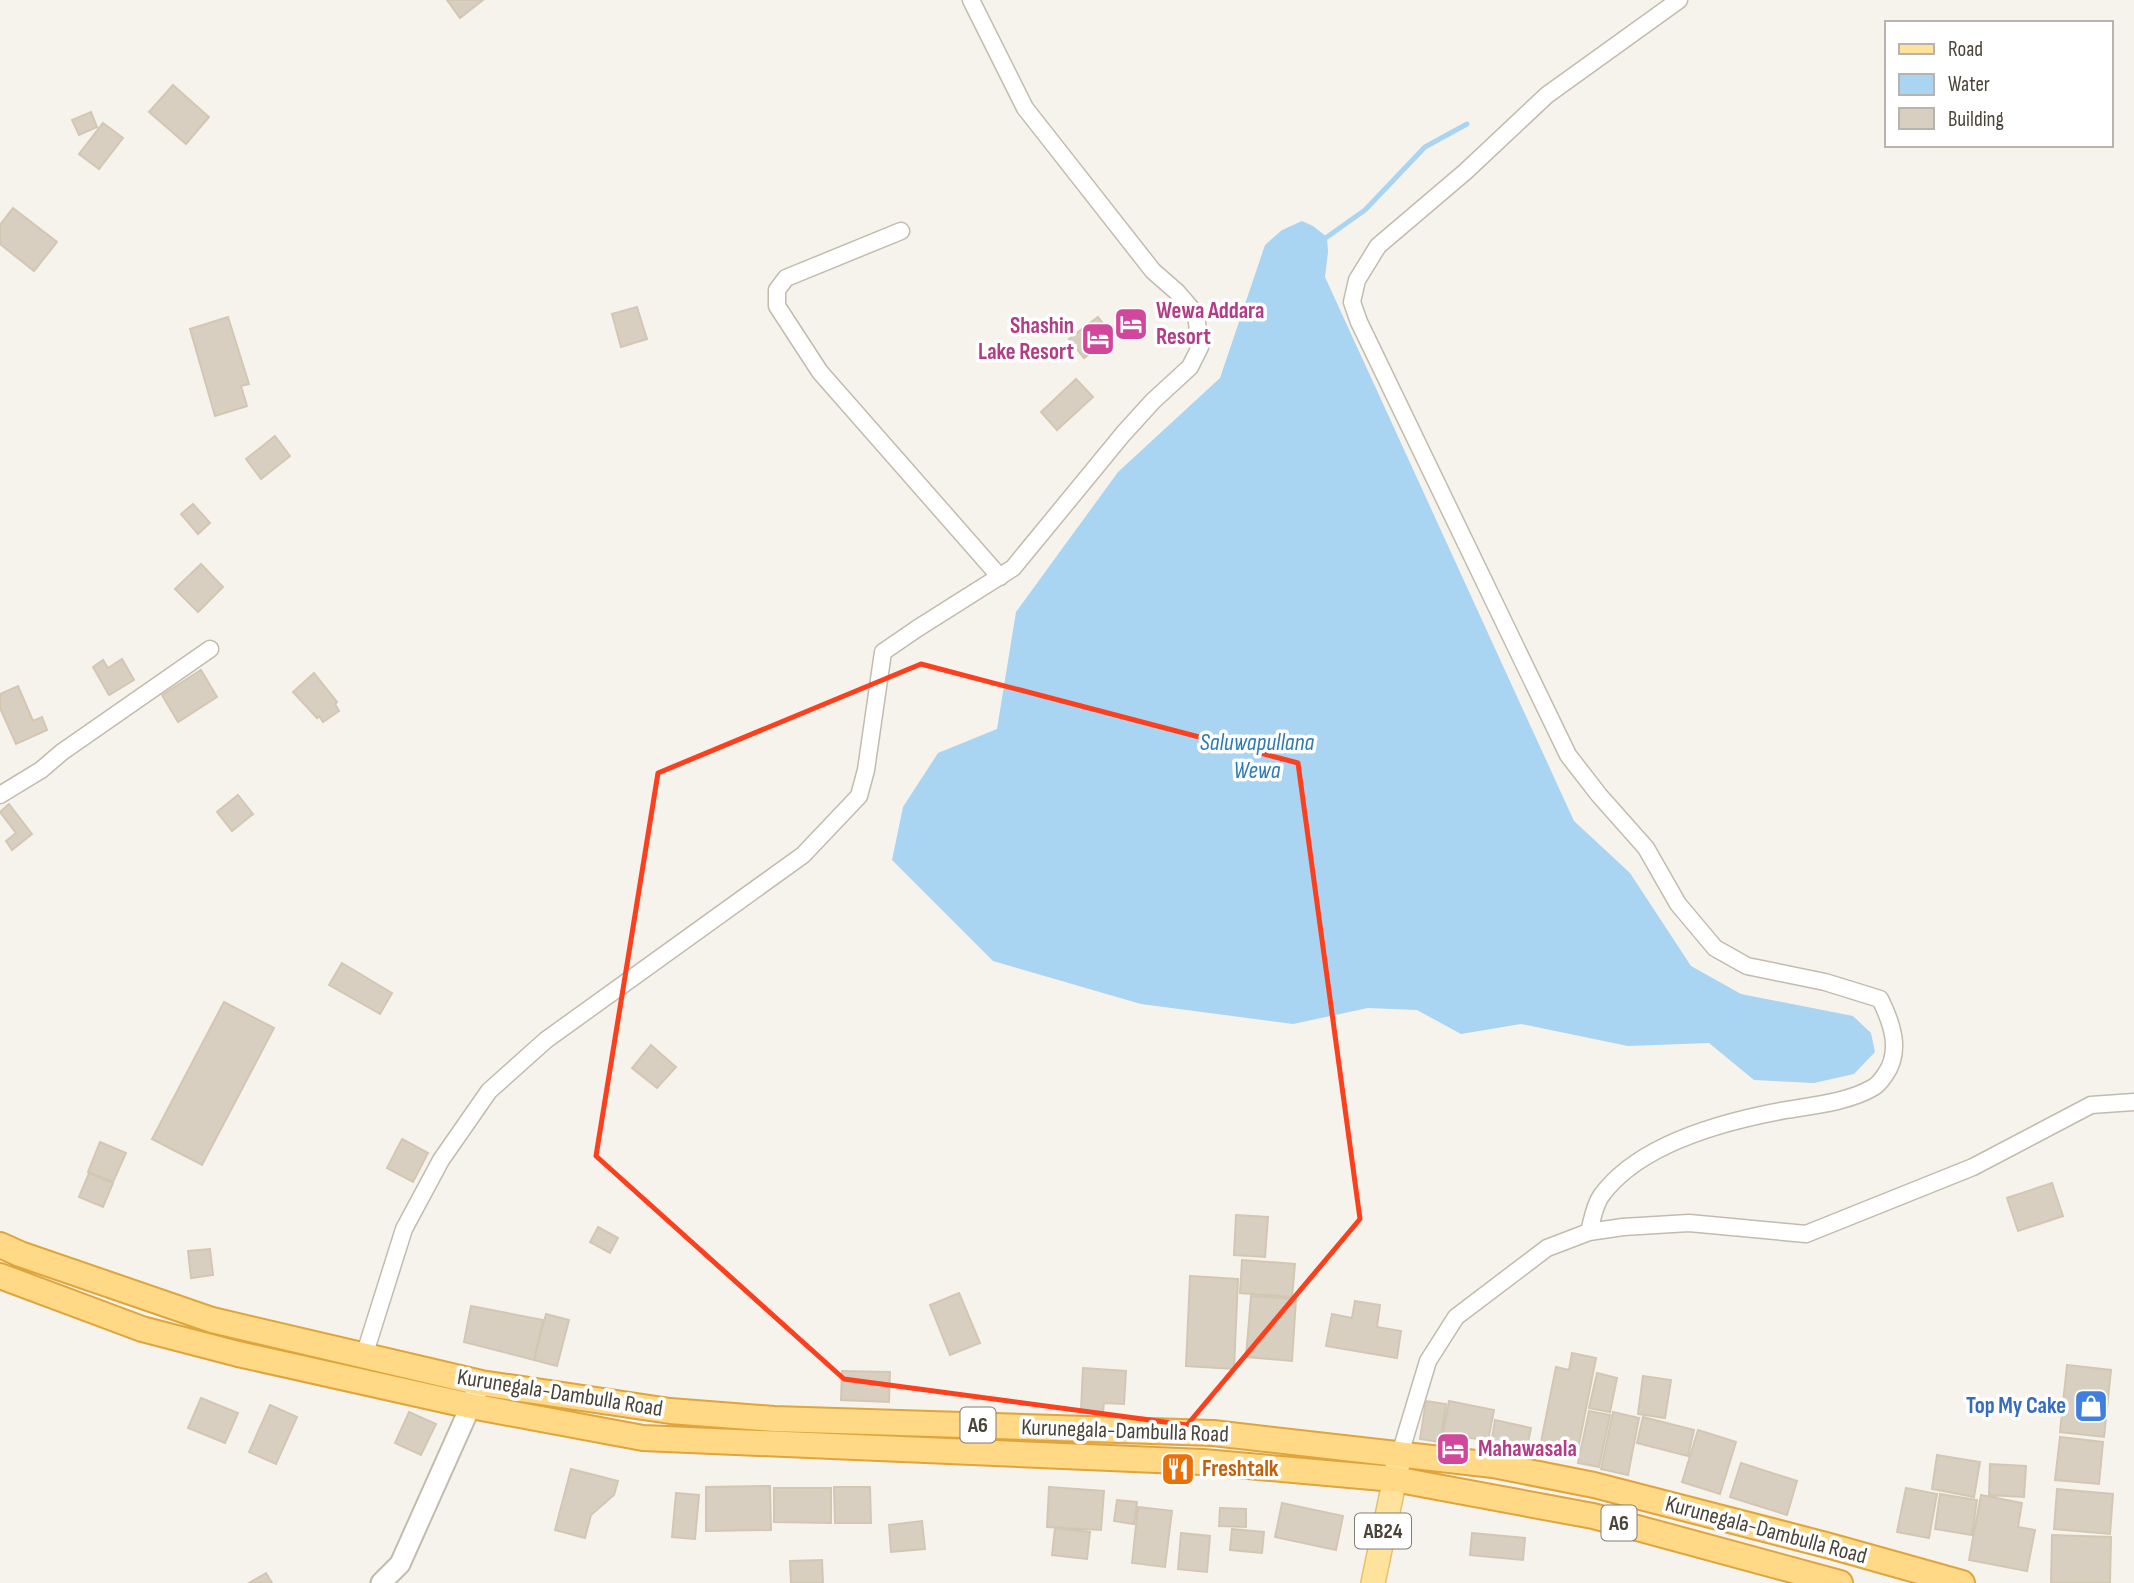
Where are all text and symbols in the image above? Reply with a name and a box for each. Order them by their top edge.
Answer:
legend [1885,21,2113,147]
text: Road [1948,37,1983,62]
text: Water [1948,72,1990,97]
text: Building [1948,107,2004,132]
place label: Wewa Addara Resort [1156,297,1264,351]
hotel icon: Wewa Addara Resort [1112,305,1150,343]
place label: Shashin Lake Resort [978,312,1074,366]
hotel icon: Shashin Lake Resort [1079,320,1117,358]
water label: Saluwapullana Wewa [1200,728,1315,785]
street label: Kurunegala-Dambulla Road [455,1363,665,1423]
shop icon: Top My Cake [2072,1387,2110,1425]
place label: Top My Cake [1966,1392,2066,1420]
road number: A6 [960,1408,996,1442]
street label: Kurunegala-Dambulla Road [1021,1413,1229,1449]
hotel icon: Mahawasala [1434,1430,1472,1468]
place label: Mahawasala [1478,1435,1577,1463]
restaurant icon: Freshtalk [1159,1450,1197,1488]
place label: Freshtalk [1202,1455,1279,1483]
street label: Kurunegala-Dambulla Road [1662,1490,1870,1570]
road number: A6 [1602,1506,1636,1540]
road number: AB24 [1355,1514,1411,1548]

